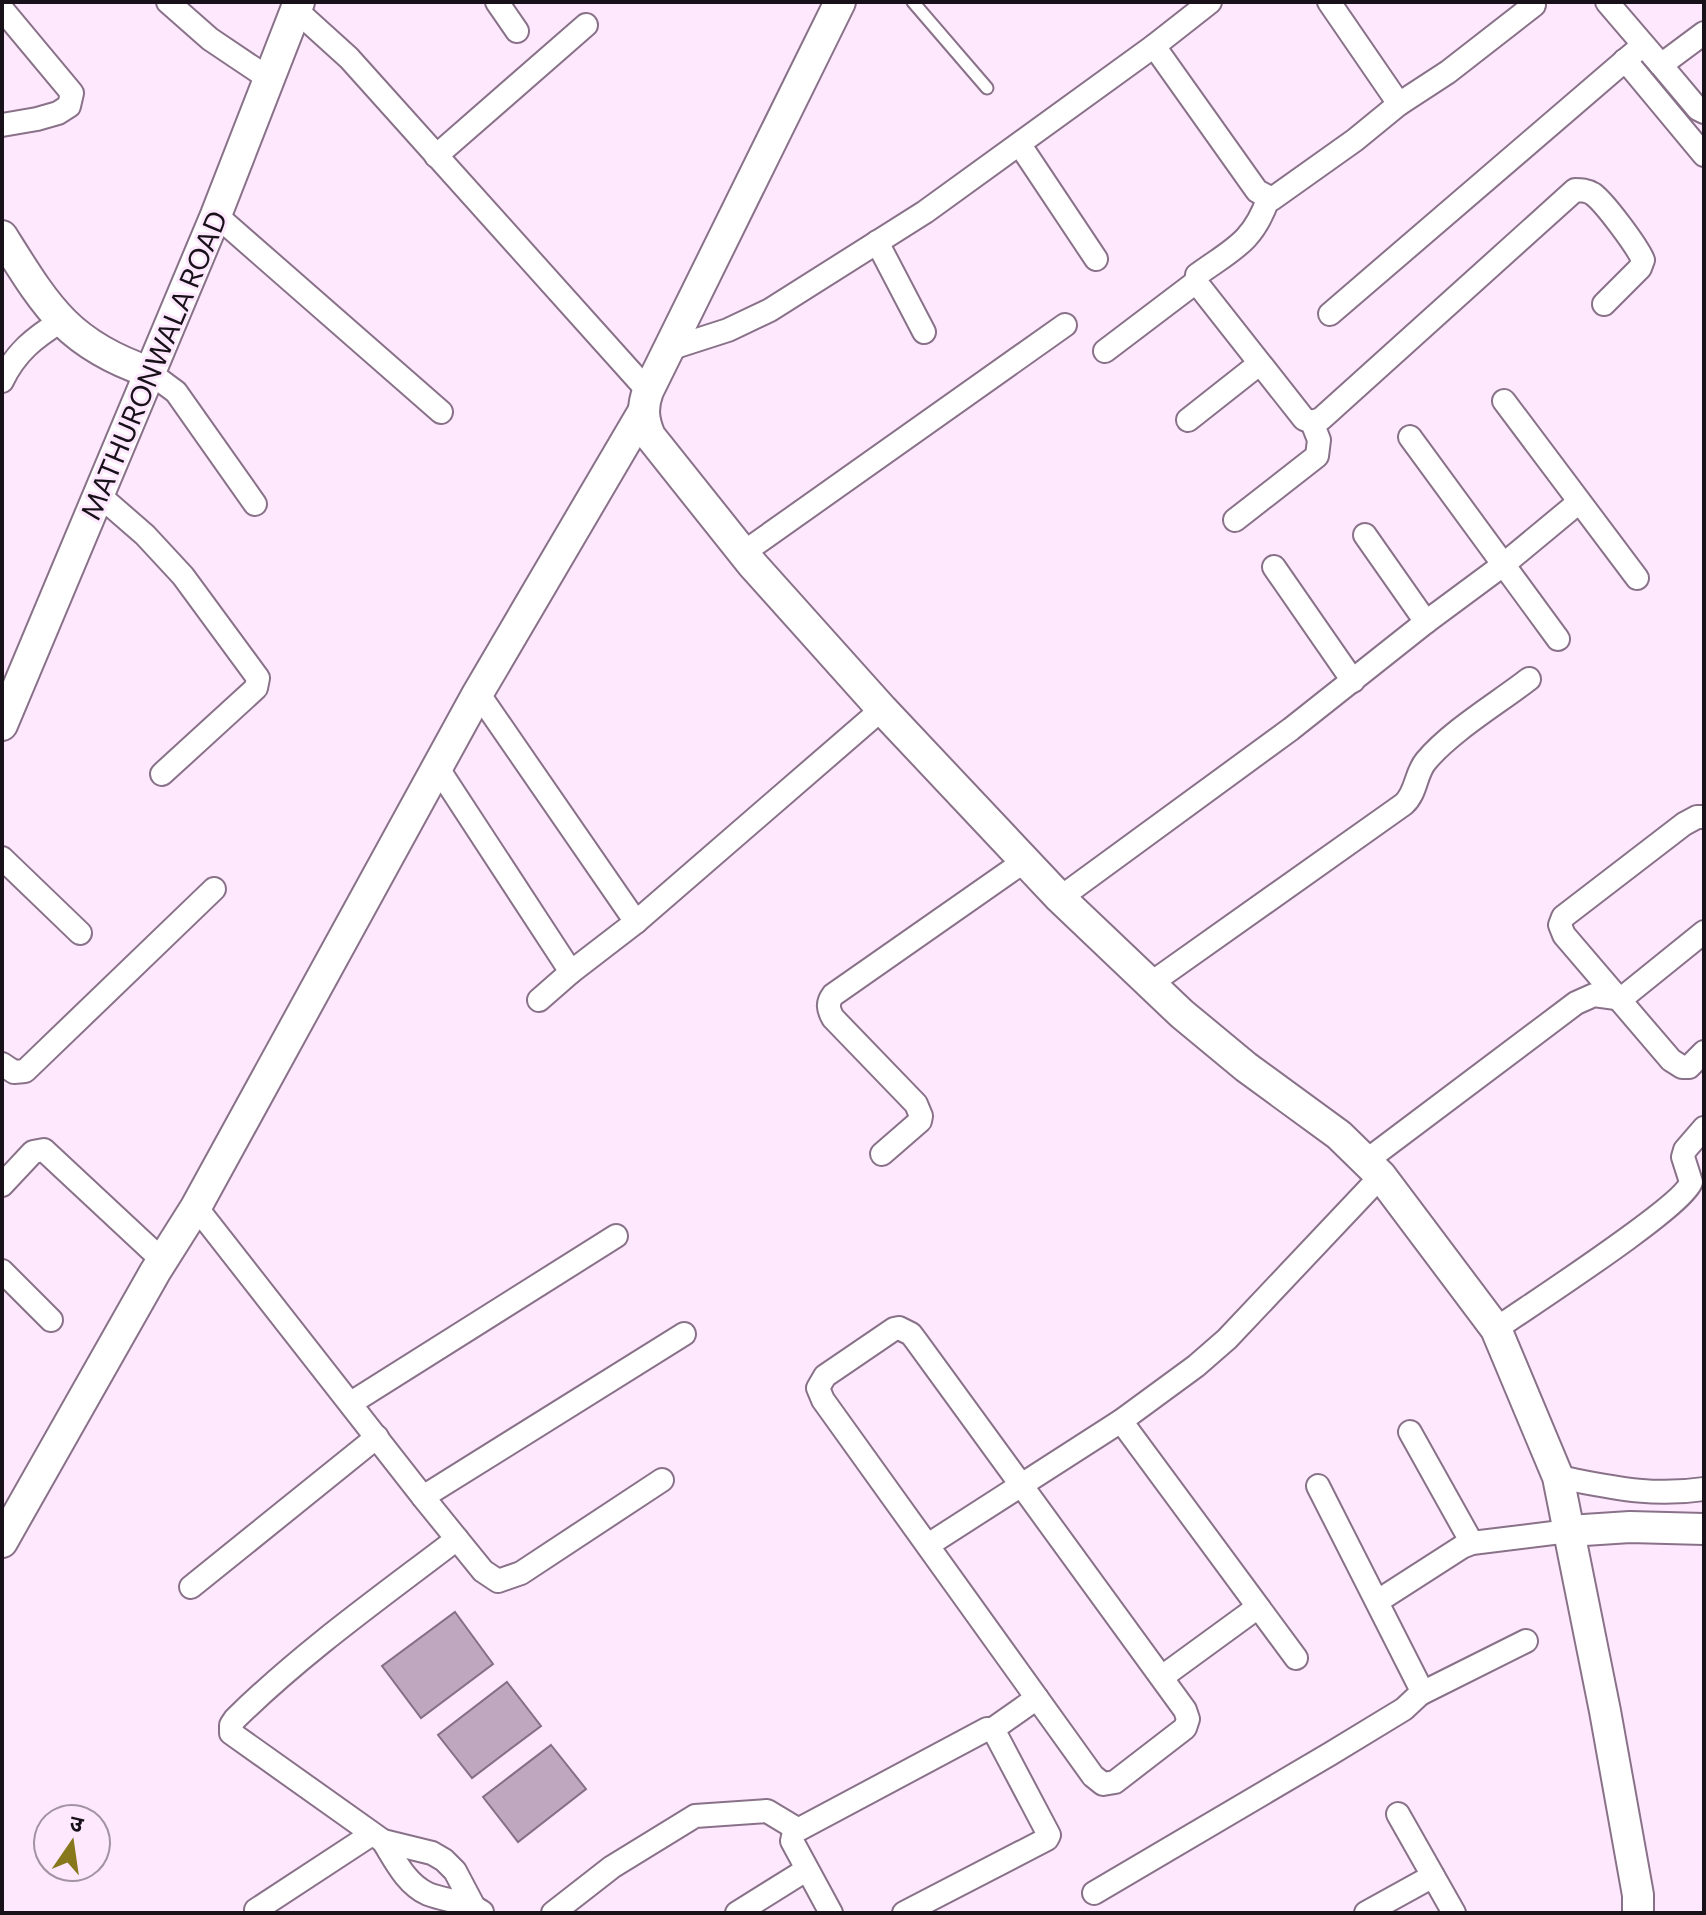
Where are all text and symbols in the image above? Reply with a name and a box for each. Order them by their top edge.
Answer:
street label: MATHURONWALA ROAD [72,205,234,525]
north arrow [32,1803,112,1883]
text: उ [67,1808,87,1838]

